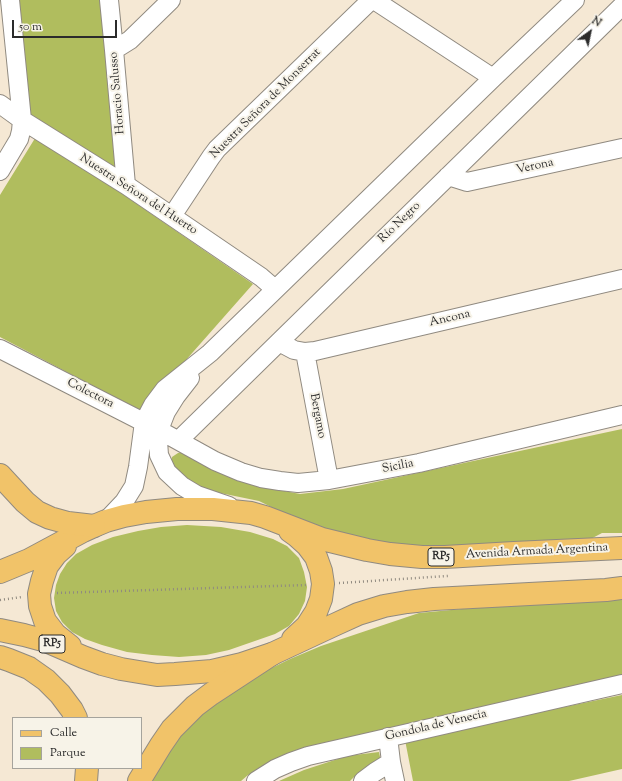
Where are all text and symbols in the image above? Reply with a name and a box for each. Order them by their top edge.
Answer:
scale bar [14,12,119,38]
north arrow [570,12,610,52]
text: N [588,13,605,31]
text: 50 m [19,18,42,36]
street label: Nuestra Señora de Monserrat [208,46,324,162]
street label: Horacio Salusso [107,51,129,135]
street label: Nuestra Señora del Huerto [76,152,200,238]
street label: Verona [515,156,555,178]
street label: Río Negro [376,199,424,247]
street label: Ancona [428,307,472,331]
street label: Colectora [64,376,116,412]
street label: Bergamo [306,392,328,440]
street label: Sicilia [381,457,415,477]
street label: Avenida Armada Argentina [465,541,609,563]
road number: RP5 [428,548,454,566]
road number: RP5 [39,635,65,653]
street label: Gondola de Venecia [384,707,488,745]
legend [12,717,142,769]
text: Calle [50,724,77,742]
text: Parque [50,744,86,762]

